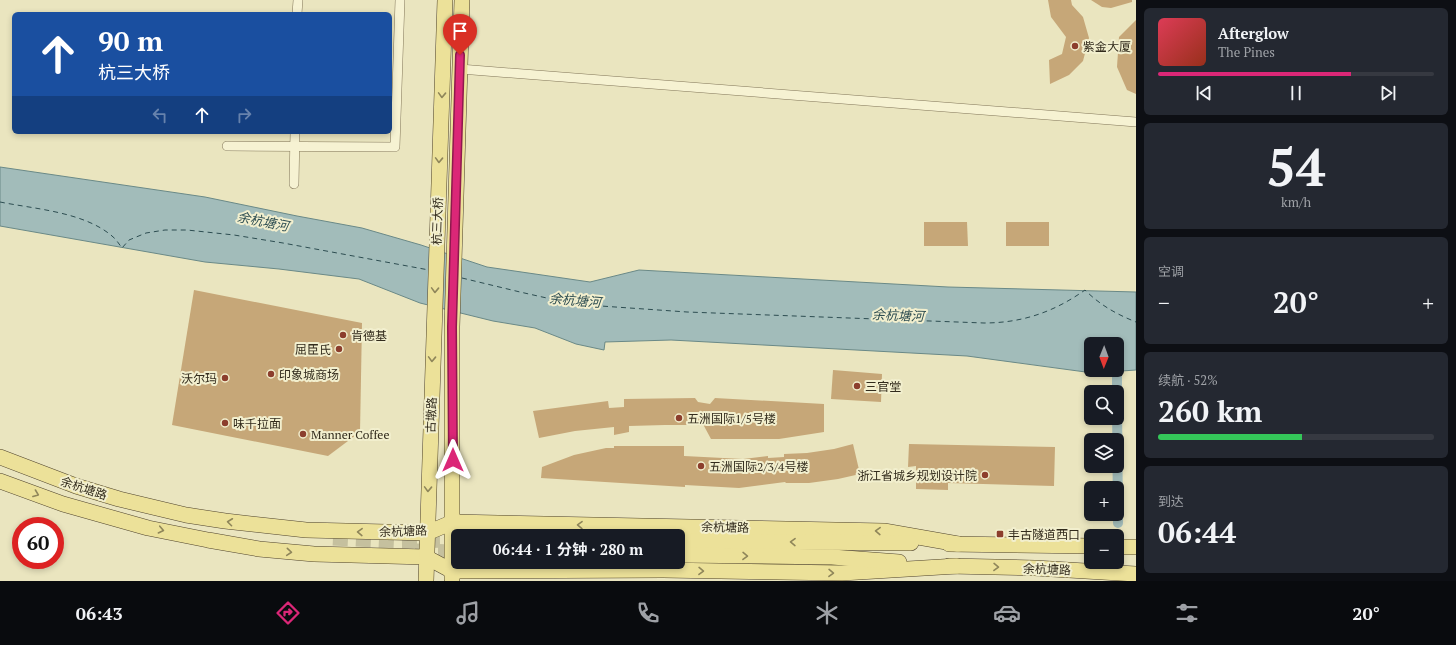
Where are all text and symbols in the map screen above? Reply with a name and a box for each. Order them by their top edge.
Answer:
pin [443,14,477,55]
icon: arrive [449,20,471,42]
text: 90 m [98,22,163,59]
text: Afterglow [1218,23,1289,43]
icon: ahead [32,28,84,80]
place label: 紫金大厦 [1083,39,1131,54]
marker: 紫金大厦 [1070,41,1080,51]
text: The Pines [1218,43,1275,61]
text: 杭三大桥 [98,60,170,84]
icon: previous [1193,82,1215,104]
icon: pause [1285,82,1307,104]
icon: next [1377,82,1399,104]
one-way arrow [437,92,446,98]
icon: left [149,104,171,126]
icon: ahead [191,104,213,126]
icon: right [233,104,255,126]
text: 54 [1267,132,1325,201]
one-way arrow [435,157,444,163]
text: km/h [1281,193,1311,211]
street label: 杭三大桥 [429,197,445,245]
water label: 余杭塘河 [236,207,293,235]
text: 空调 [1158,262,1184,280]
text: 20° [1273,282,1319,322]
one-way arrow [430,287,439,293]
text: − [1158,288,1170,317]
text: + [1422,288,1434,317]
water label: 余杭塘河 [548,289,605,311]
water label: 余杭塘河 [872,305,927,325]
place label: 肯德基 [351,328,387,343]
marker: 肯德基 [338,330,348,340]
north arrow [1084,337,1124,377]
map controls [1084,337,1124,569]
place label: 屈臣氏 [295,342,331,357]
marker: 屈臣氏 [334,344,344,354]
one-way arrow [428,356,437,362]
place label: 印象城商场 [279,367,339,382]
marker: 印象城商场 [266,369,276,379]
place label: 沃尔玛 [181,371,217,386]
text: 续航 · 52% [1158,371,1218,389]
marker: 沃尔玛 [220,373,230,383]
place label: 三官堂 [865,379,901,394]
marker: 三官堂 [852,381,862,391]
button: search [1084,385,1124,425]
text: 260 km [1158,391,1262,431]
street label: 古墩路 [423,397,439,433]
place label: 五洲国际1/5号楼 [687,411,776,426]
marker: 五洲国际1/5号楼 [674,413,684,423]
place label: 味千拉面 [233,416,281,431]
marker: 味千拉面 [220,418,230,428]
place label: Manner Coffee [311,427,389,442]
marker: Manner Coffee [298,429,308,439]
button: layers [1084,433,1124,473]
position arrow [432,439,474,481]
place label: 五洲国际2/3/4号楼 [709,459,808,474]
marker: 五洲国际2/3/4号楼 [696,461,706,471]
place label: 浙江省城乡规划设计院 [857,468,977,483]
marker: 浙江省城乡规划设计院 [980,470,990,480]
street label: 余杭塘路 [59,473,109,503]
button: + [1084,481,1124,521]
one-way arrow [424,486,433,492]
one-way arrow [33,490,40,498]
text: 到达 [1158,492,1184,510]
text: 06:44 [1158,512,1236,552]
speed limit sign: 60 [12,517,64,569]
one-way arrow [227,517,233,526]
street label: 余杭塘路 [701,519,749,535]
one-way arrow [577,521,583,529]
street label: 余杭塘路 [379,523,427,539]
one-way arrow [158,526,164,534]
one-way arrow [357,527,363,536]
one-way arrow [875,527,881,535]
place label: 丰古隧道西口 [1008,527,1080,542]
marker: 丰古隧道西口 [995,529,1005,539]
button: − [1084,529,1124,569]
one-way arrow [790,538,796,546]
text: 06:44 · 1 分钟 · 280 m [493,539,643,559]
one-way arrow [286,547,292,556]
one-way arrow [742,552,748,560]
street label: 余杭塘路 [1023,561,1071,577]
one-way arrow [993,563,999,571]
one-way arrow [698,567,704,575]
one-way arrow [828,569,834,577]
icon: directions [274,599,302,627]
icon: music [454,599,482,627]
icon: phone [634,599,662,627]
icon: climate [813,599,841,627]
icon: car [993,599,1021,627]
icon: filters [1173,599,1201,627]
text: 06:43 [76,601,123,625]
text: 20° [1352,601,1380,625]

